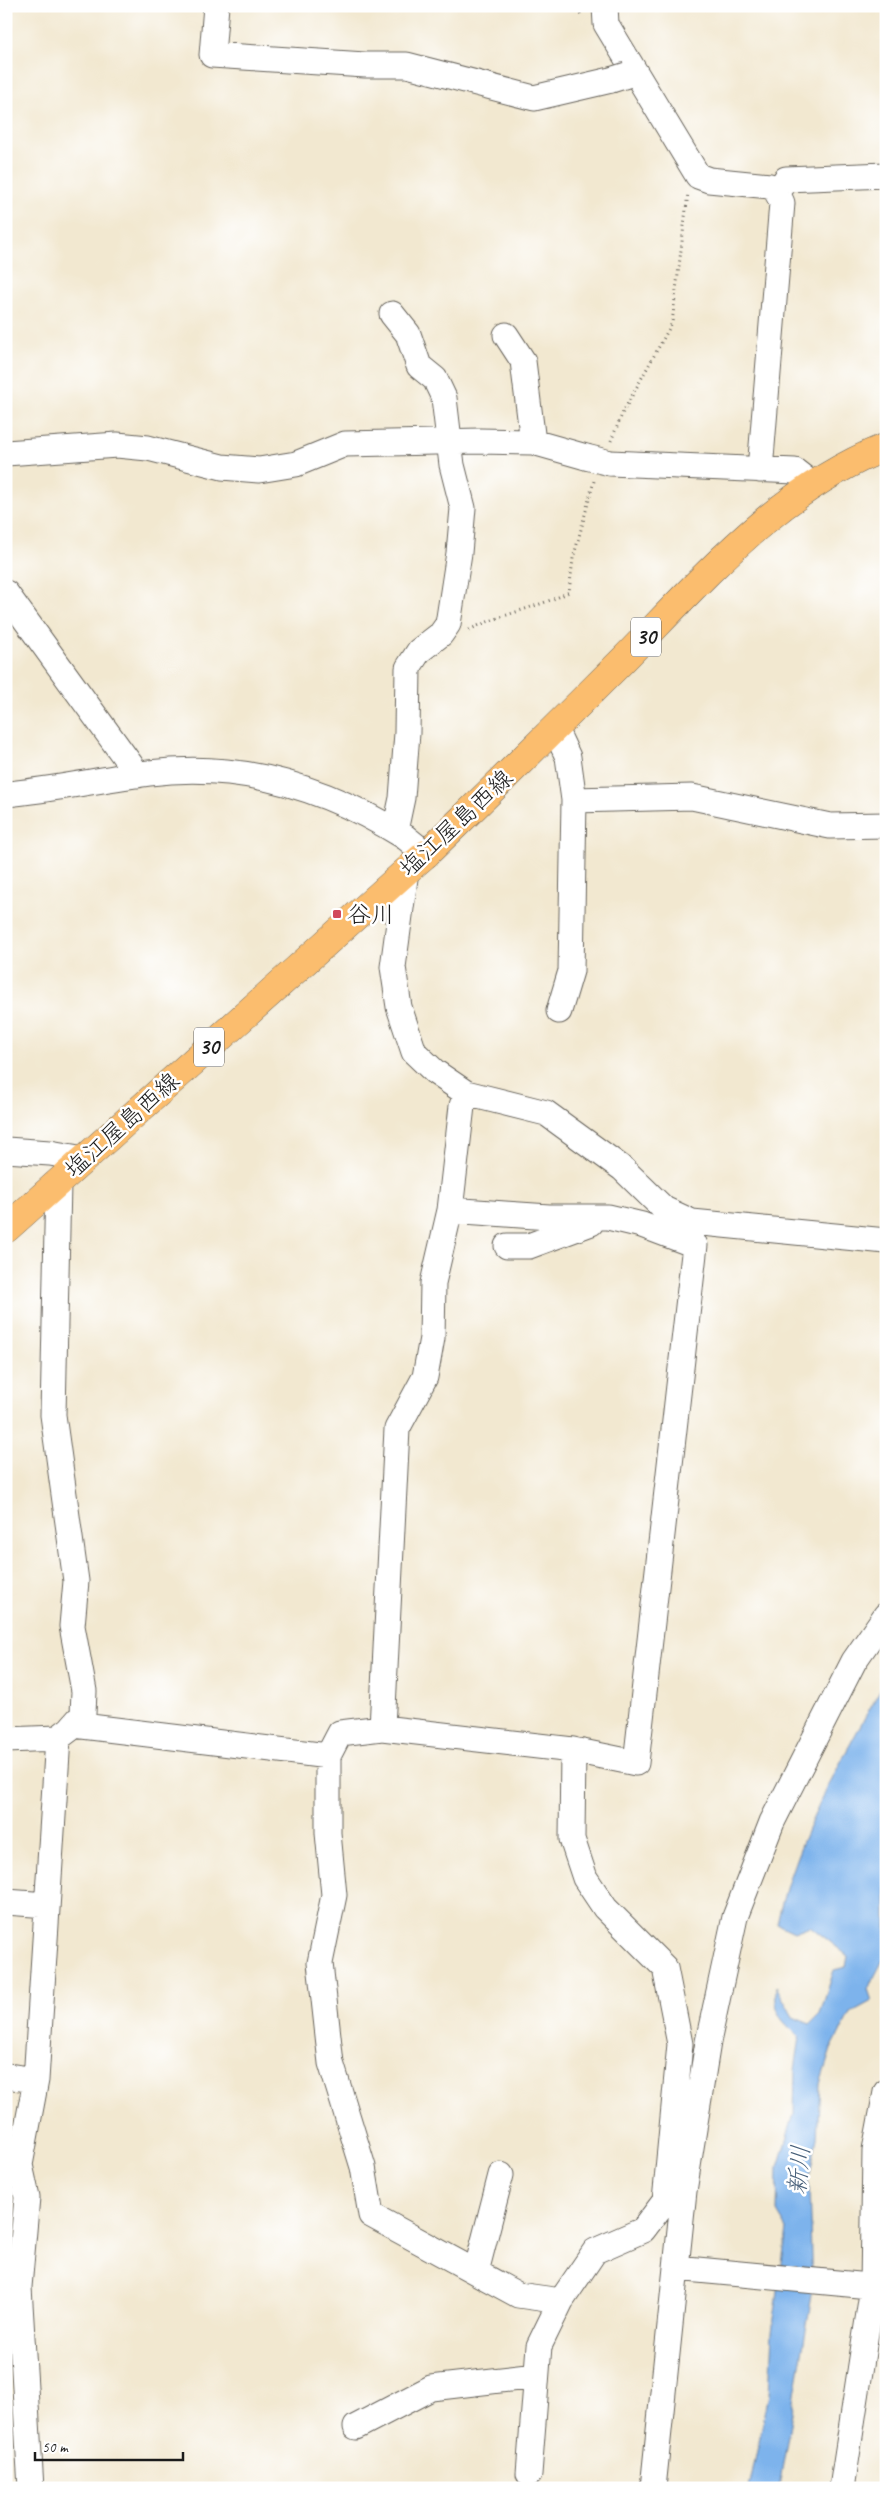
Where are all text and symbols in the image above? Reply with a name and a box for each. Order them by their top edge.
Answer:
road number: 30 [631,618,661,656]
street label: 塩江屋島西線 [393,763,519,883]
place label: 谷川 [347,899,395,929]
marker: 谷川 [331,908,343,920]
road number: 30 [194,1028,224,1066]
street label: 塩江屋島西線 [58,1066,186,1184]
water label: 新川 [781,2144,817,2196]
scale bar [35,2429,182,2461]
text: 50 m [42,2438,69,2457]

